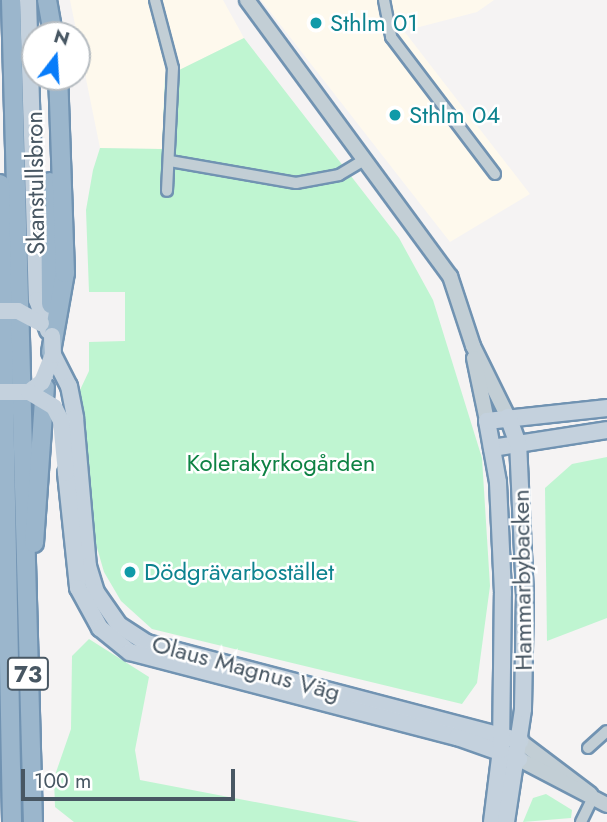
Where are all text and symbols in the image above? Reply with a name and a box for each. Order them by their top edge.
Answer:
place label: Sthlm 01 [330,9,418,37]
marker: Sthlm 01 [308,15,324,31]
north arrow [21,21,91,91]
text: N [51,22,73,52]
place label: Sthlm 04 [409,101,500,129]
marker: Sthlm 04 [387,107,403,123]
street label: Skanstullsbron [19,111,51,255]
park label: Kolerakyrkogården [187,449,375,477]
street label: Hammarbybacken [506,489,538,671]
place label: Dödgrävarbostället [144,558,334,586]
marker: Dödgrävarbostället [122,564,138,580]
street label: Olaus Magnus Väg [149,629,343,707]
road number: 73 [5,654,51,694]
scale bar [24,756,238,800]
text: 100 m [34,766,91,796]

